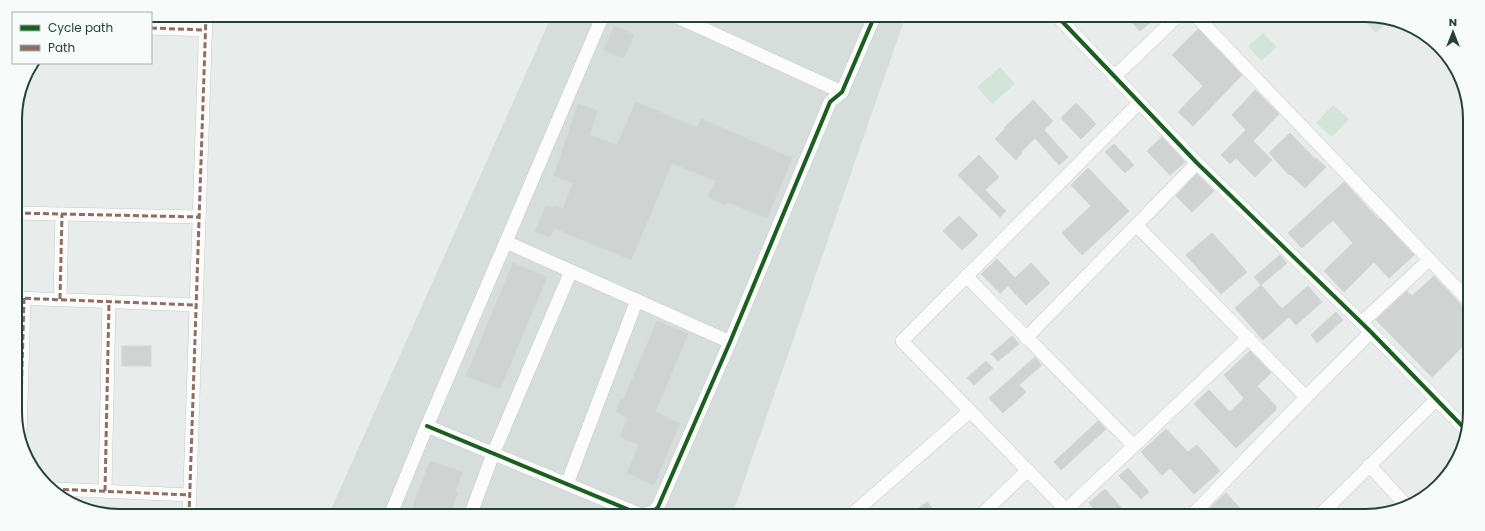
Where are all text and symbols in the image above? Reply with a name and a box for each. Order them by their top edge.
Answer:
legend [12,12,152,64]
north arrow [1433,12,1473,52]
text: N [1449,14,1457,30]
text: Cycle path [48,19,113,36]
text: Path [48,39,75,56]

